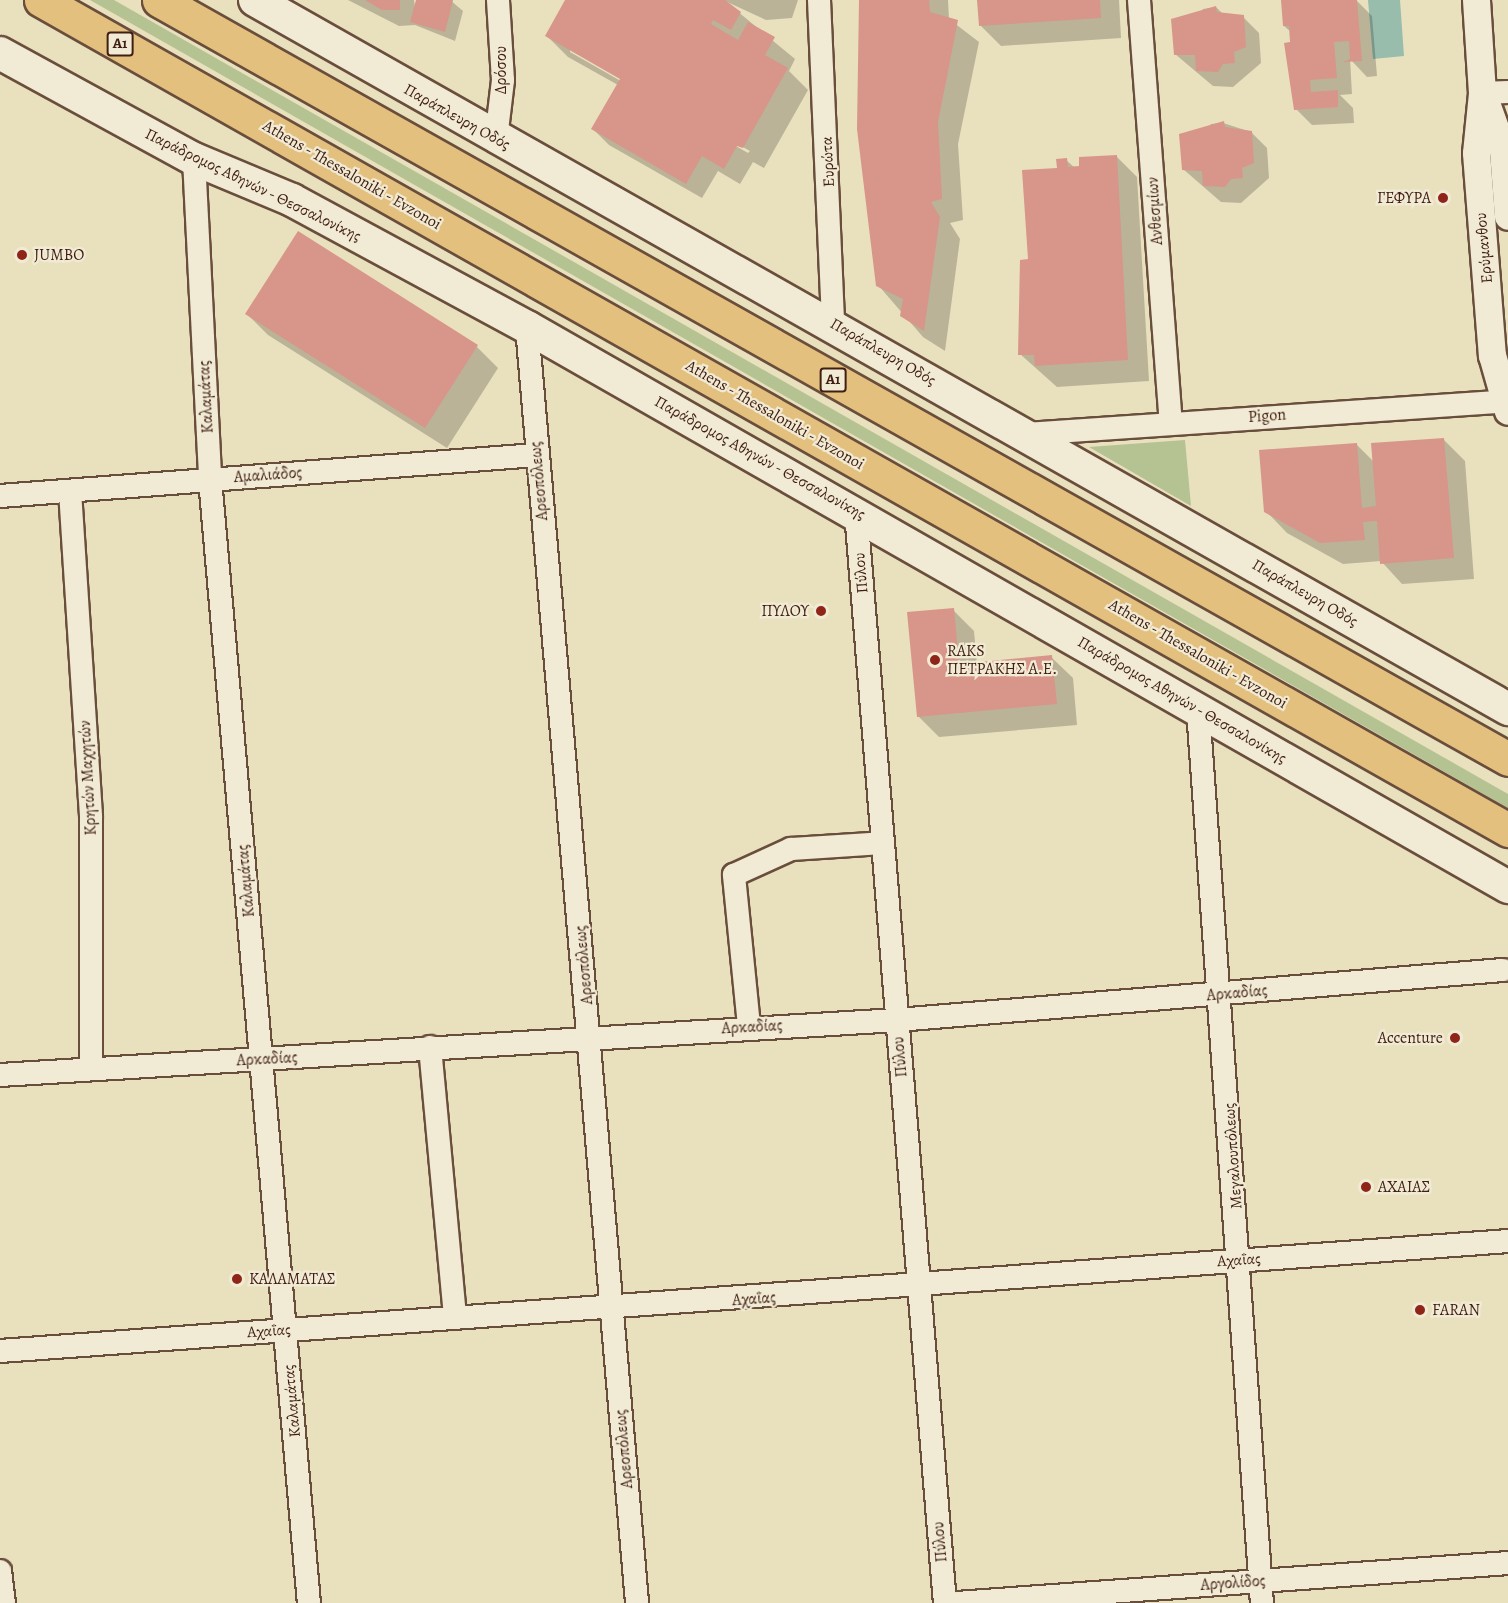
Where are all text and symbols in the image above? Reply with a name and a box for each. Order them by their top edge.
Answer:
road number: Α1 [106,32,134,56]
street label: Δρόσου [491,46,511,94]
street label: Παράπλευρη Οδός [400,80,514,154]
street label: Athens - Thessaloniki - Evzonoi [259,116,445,234]
street label: Παράδρομος Αθηνών - Θεσσαλονίκης [142,124,364,246]
street label: Ευρώτα [817,136,839,188]
street label: Ανθεσμίων [1143,176,1167,246]
place label: ΓΕΦΥΡΑ [1377,188,1431,208]
marker: ΓΕΦΥΡΑ [1436,191,1450,205]
street label: Ερύμανθου [1471,212,1497,284]
place label: JUMBO [34,245,84,265]
marker: JUMBO [15,248,29,262]
street label: Παράπλευρη Οδός [827,314,939,390]
street label: Athens - Thessaloniki - Evzonoi [682,356,868,474]
street label: Καλαμάτας [195,360,217,434]
road number: Α1 [820,368,846,392]
street label: Παράδρομος Αθηνών - Θεσσαλονίκης [651,392,869,524]
street label: Pigon [1247,405,1287,427]
street label: Αρεοπόλεως [526,441,552,521]
street label: Αμαλιάδος [233,463,303,487]
street label: Πύλου [850,552,872,594]
street label: Παράπλευρη Οδός [1249,555,1361,631]
street label: Athens - Thessaloniki - Evzonoi [1105,595,1291,713]
place label: ΠΥΛΟΥ [761,601,809,621]
marker: ΠΥΛΟΥ [814,604,828,618]
street label: Παράδρομος Αθηνών - Θεσσαλονίκης [1074,632,1290,768]
place label: RAKS ΠΕΤΡΑΚΗΣ Α.Ε. [947,641,1057,679]
marker: RAKS ΠΕΤΡΑΚΗΣ Α.Ε. [928,653,942,667]
street label: Κρητών Μαχητών [75,720,101,836]
street label: Καλαμάτας [233,844,259,918]
street label: Αρεοπόλεως [571,925,597,1005]
street label: Αρκαδίας [1206,981,1268,1005]
street label: Αρκαδίας [721,1016,783,1038]
place label: Accenture [1378,1028,1443,1048]
marker: Accenture [1448,1031,1462,1045]
street label: Πύλου [889,1036,911,1078]
street label: Αρκαδίας [236,1048,298,1070]
street label: Μεγαλουπόλεως [1220,1102,1246,1210]
place label: AXAΙΑΣ [1378,1177,1430,1197]
marker: AXAΙΑΣ [1359,1180,1373,1194]
street label: Αχαΐας [1217,1249,1261,1271]
place label: ΚΑΛΑΜΑΤΑΣ [249,1269,336,1289]
marker: ΚΑΛΑΜΑΤΑΣ [230,1272,244,1286]
street label: Αχαΐας [732,1288,776,1310]
place label: FARAN [1432,1300,1480,1320]
marker: FARAN [1413,1303,1427,1317]
street label: Αχαΐας [247,1320,291,1342]
street label: Καλαμάτας [279,1364,305,1438]
street label: Αρεοπόλεως [611,1409,637,1489]
street label: Πύλου [929,1521,951,1563]
street label: Αργολίδος [1200,1571,1266,1595]

